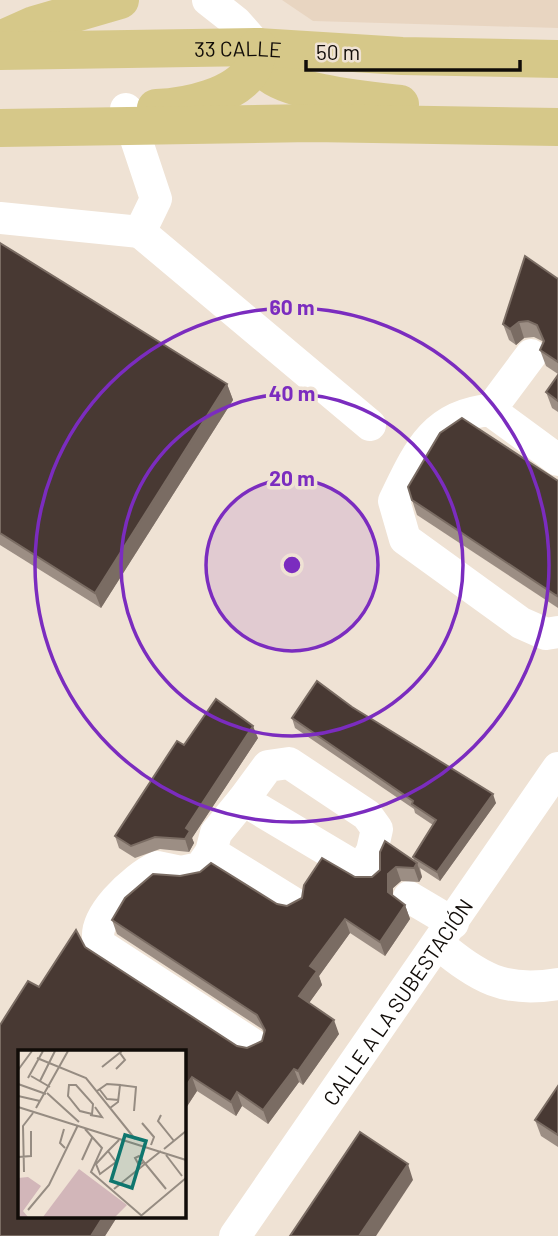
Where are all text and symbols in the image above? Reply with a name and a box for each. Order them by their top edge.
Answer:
scale bar [306,28,520,72]
street label: 33 CALLE [194,34,283,61]
text: 50 m [316,39,360,64]
text: 60 m [270,294,314,319]
text: 40 m [269,380,315,405]
text: 20 m [269,465,315,490]
centre of rings [280,553,304,577]
street label: CALLE A LA SUBESTACIÓN [317,893,477,1110]
inset map [18,1050,186,1218]

